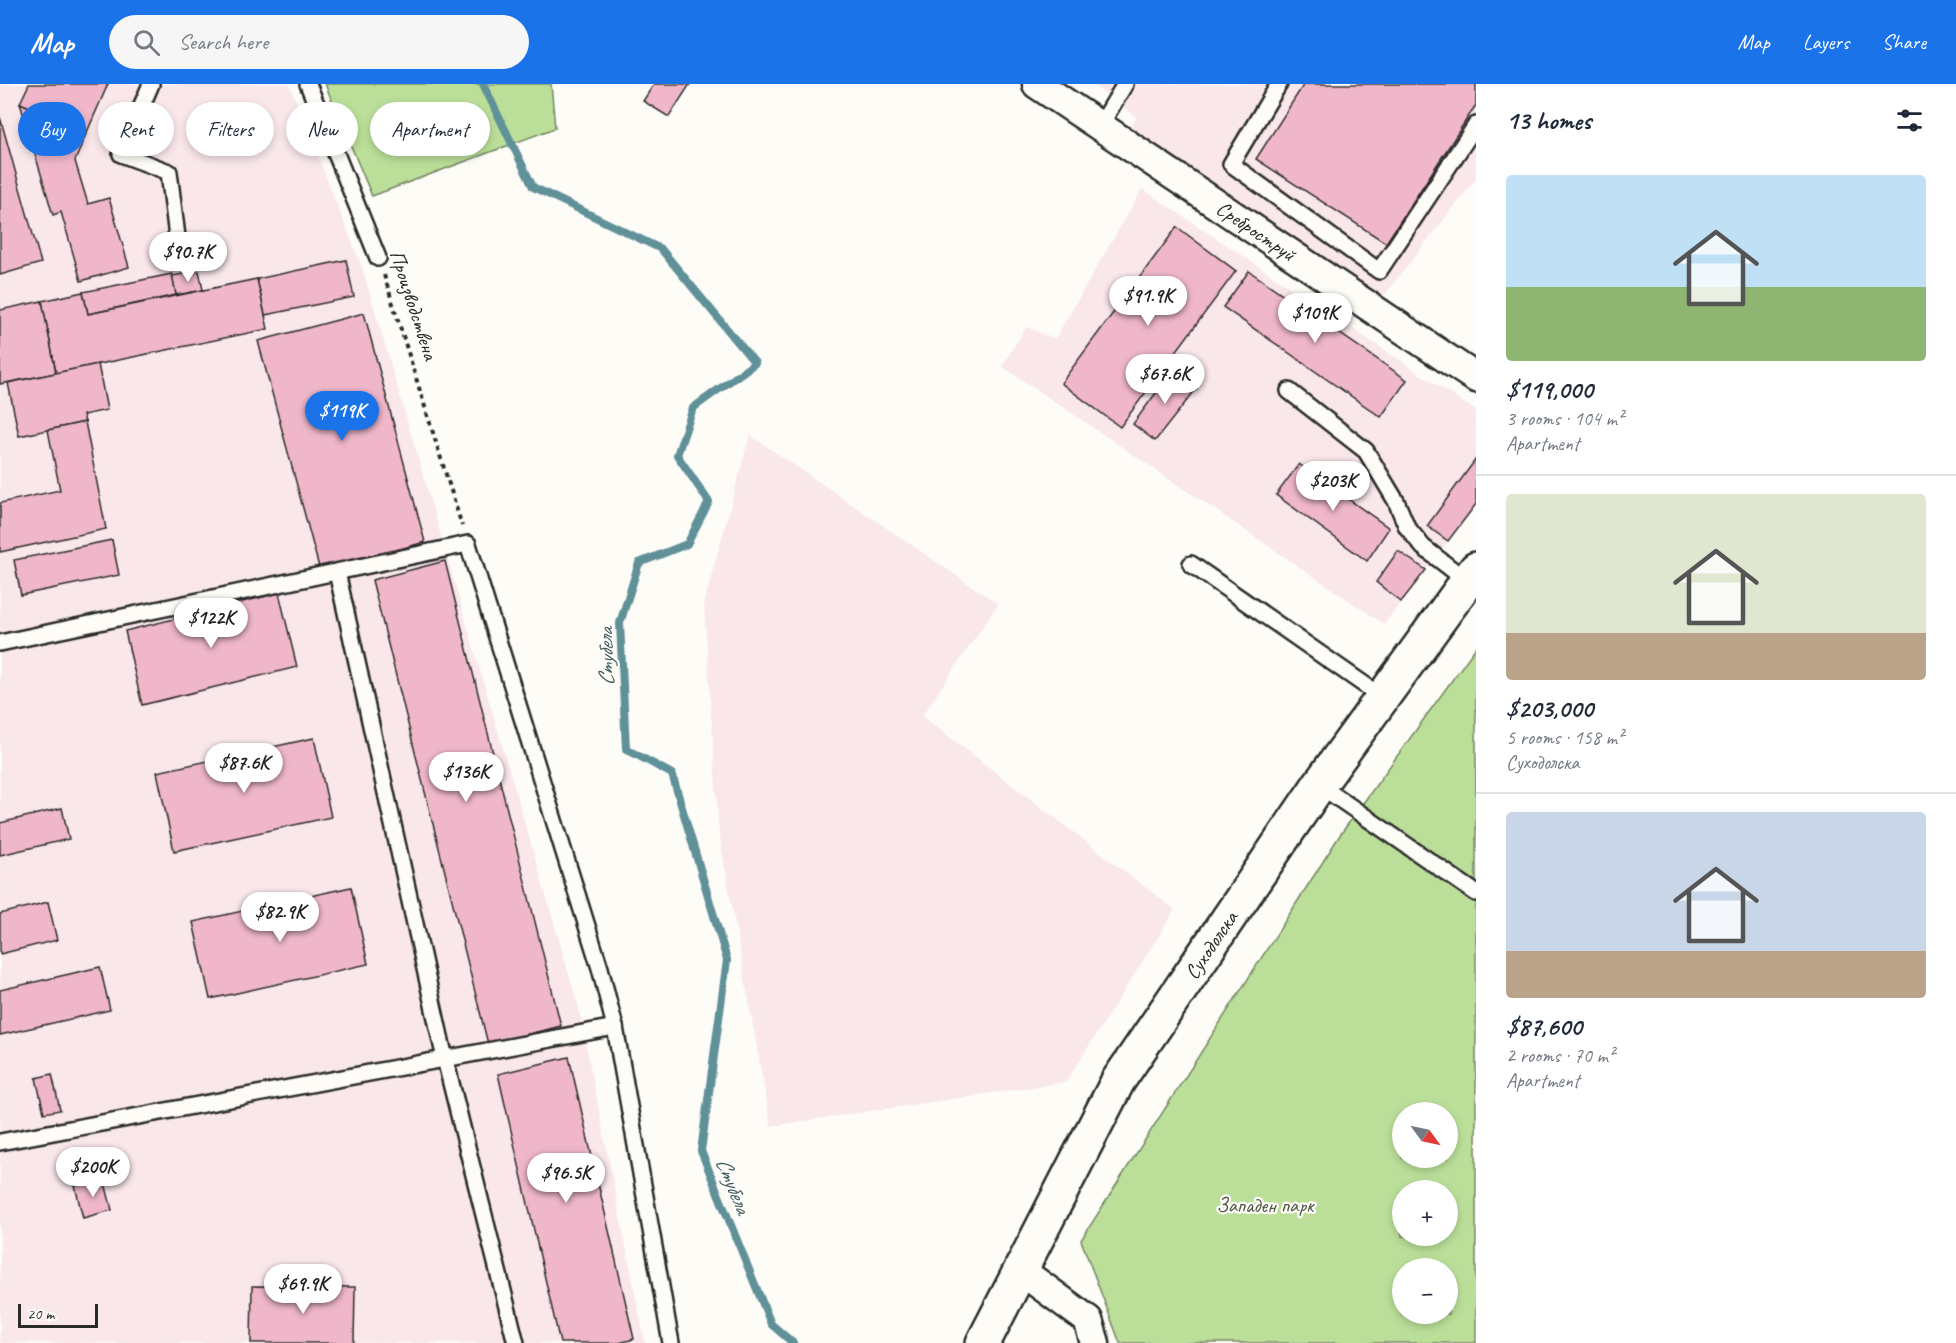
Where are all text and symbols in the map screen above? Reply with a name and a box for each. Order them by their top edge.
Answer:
search box [109,15,529,69]
text: Map [30,25,73,60]
icon: search [130,26,163,59]
text: Search here [178,28,268,56]
text: Map [1737,29,1770,55]
text: Layers [1803,29,1849,55]
text: Share [1882,29,1926,55]
chip: Buy [18,102,86,156]
chip: Rent [98,102,174,156]
chip: Filters [186,102,274,156]
chip: New [286,102,358,156]
chip: Apartment [370,102,490,156]
text: 13 homes [1506,104,1591,137]
icon: filters [1893,104,1926,137]
street label: Среброструй [1211,195,1302,268]
icon: home [1662,214,1770,322]
pin: $90.7K [139,232,237,283]
text: $90.7K [163,239,213,264]
street label: Производствена [384,247,444,365]
pin: $91.9K [1099,276,1197,327]
text: $91.9K [1123,283,1173,308]
pin: $109K [1273,293,1357,344]
text: $109K [1292,300,1338,325]
pin: $67.6K [1116,354,1214,405]
text: $67.6K [1140,361,1190,386]
text: $119,000 [1506,373,1593,406]
pin: $119K [300,391,384,442]
text: $119K [319,398,365,423]
text: 3 rooms · 104 m² [1506,406,1623,431]
text: Apartment [1506,431,1579,456]
pin: $203K [1291,461,1375,512]
text: $203K [1310,468,1356,493]
icon: home [1662,533,1770,641]
pin: $122K [169,598,253,649]
text: $122K [188,605,234,630]
water label: Стубела [591,625,621,686]
text: $203,000 [1506,692,1593,725]
text: 5 rooms · 158 m² [1506,725,1623,750]
pin: $87.6K [195,743,293,794]
text: $87.6K [219,750,269,775]
text: Суходолска [1506,750,1579,775]
pin: $136K [424,752,508,803]
text: $136K [443,759,489,784]
icon: home [1662,851,1770,959]
pin: $82.9K [231,892,329,943]
text: $82.9K [255,899,305,924]
street label: Суходолска [1179,904,1244,984]
text: $87,600 [1506,1010,1582,1043]
text: 2 rooms · 70 m² [1506,1043,1614,1068]
text: Apartment [1506,1068,1579,1093]
north arrow [1392,1102,1458,1168]
map controls [1392,1102,1458,1324]
pin: $200K [51,1147,135,1198]
pin: $96.5K [517,1153,615,1204]
water label: Стубела [709,1153,758,1221]
text: $200K [70,1154,116,1179]
text: $96.5K [541,1160,591,1185]
button: + [1392,1180,1458,1246]
park label: Западен парк [1216,1192,1315,1218]
button: − [1392,1258,1458,1324]
pin: $69.9K [254,1264,352,1315]
text: $69.9K [278,1271,328,1296]
scale bar [18,1301,98,1328]
text: 20 m [27,1304,54,1324]

